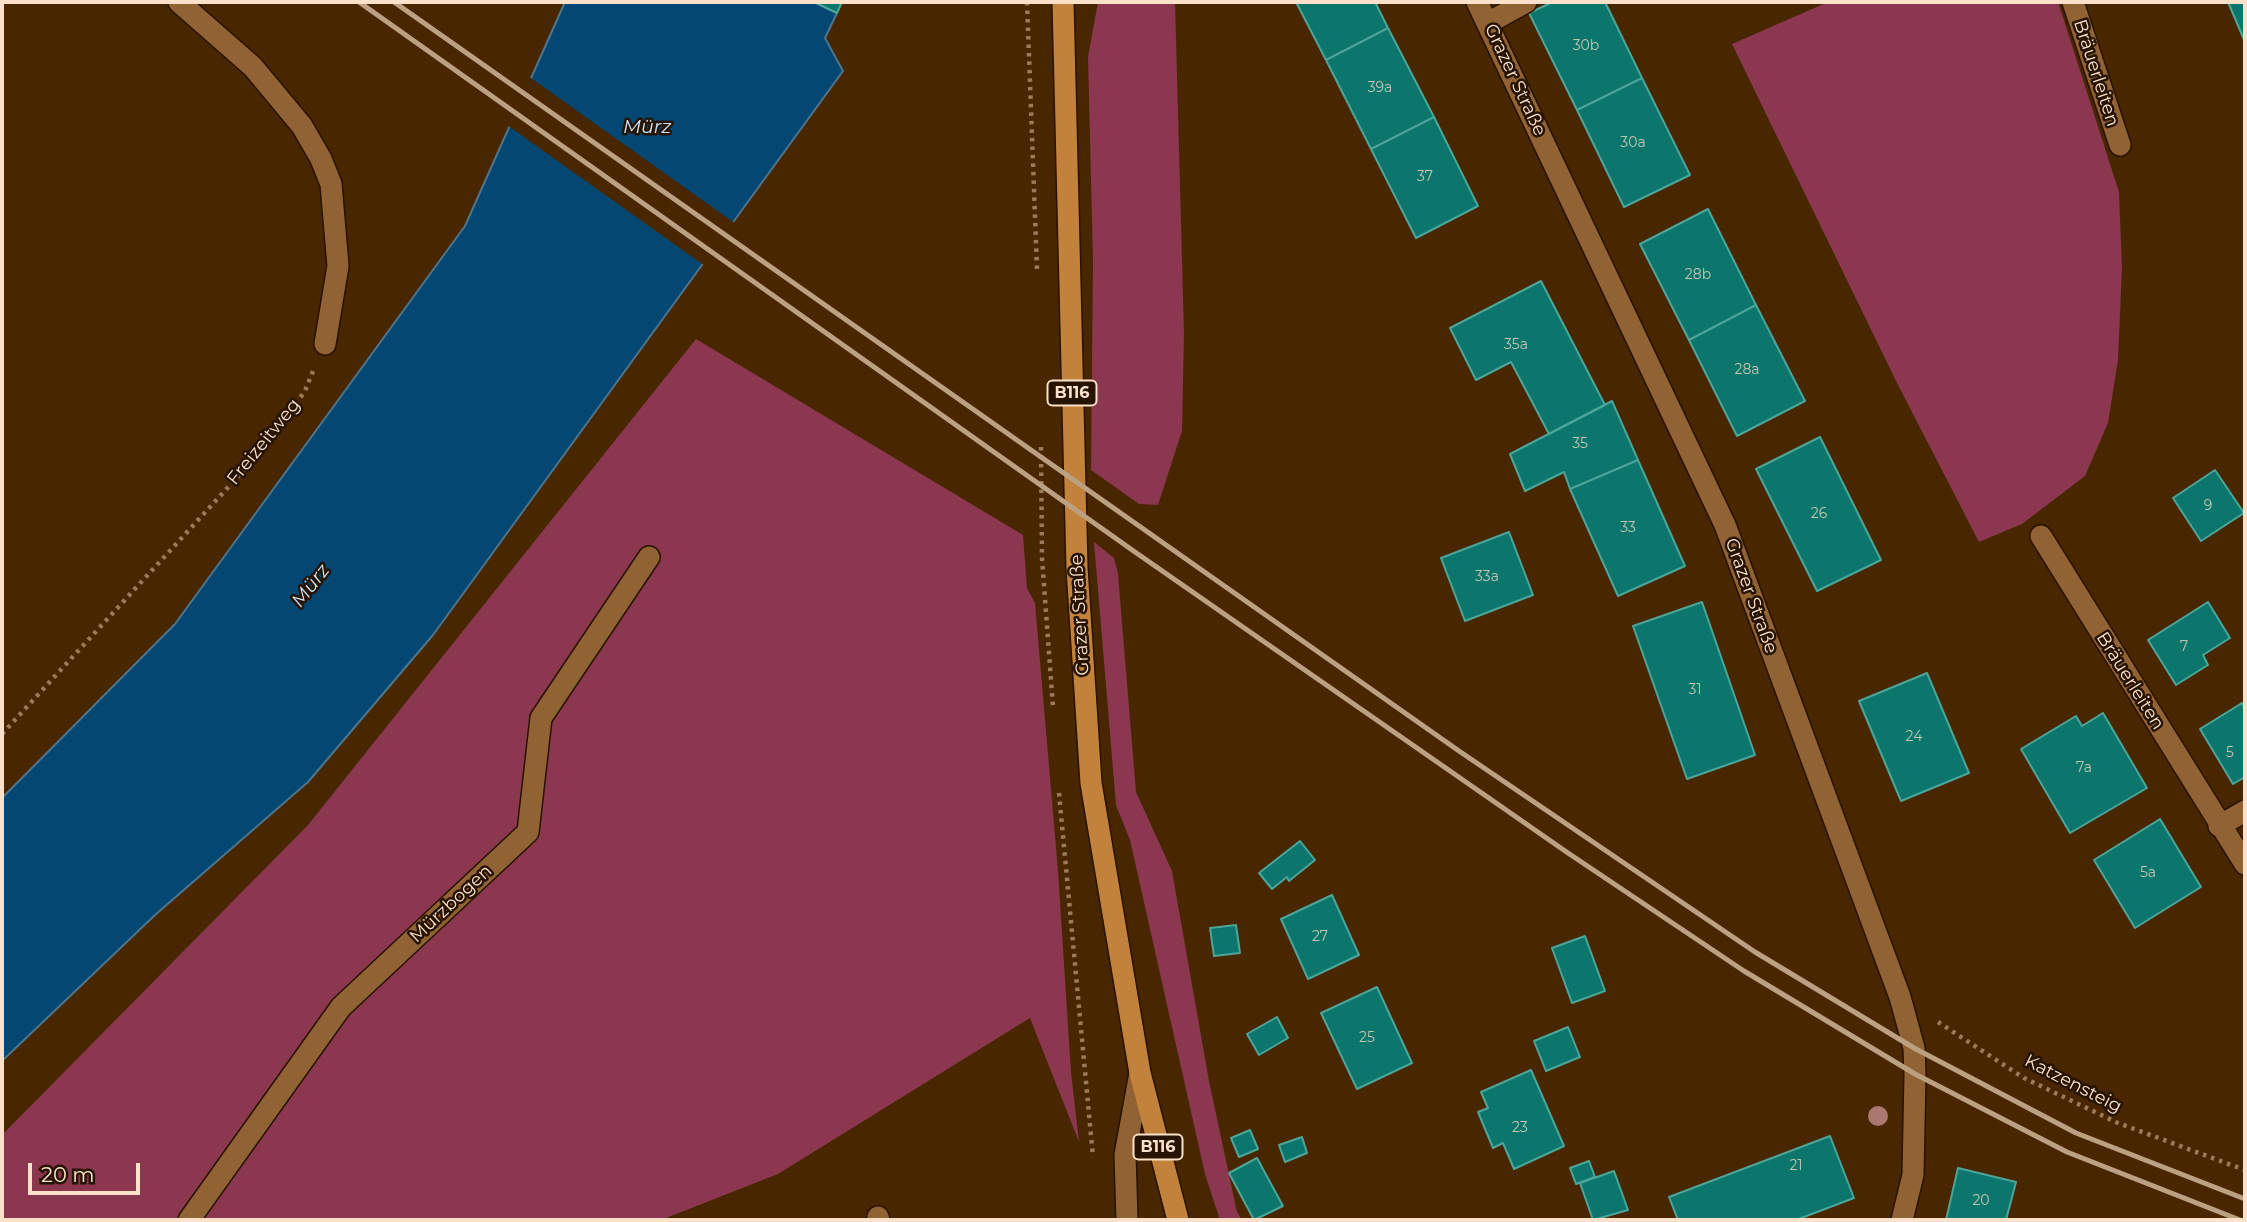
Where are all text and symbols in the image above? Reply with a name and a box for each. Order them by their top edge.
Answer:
street label: Bräuerleiten [2069,17,2123,129]
street label: Grazer Straße [1480,20,1550,140]
house number: 30b [1573,38,1599,54]
house number: 39a [1368,80,1392,96]
water label: Mürz [623,116,671,138]
house number: 30a [1620,135,1646,151]
house number: 37 [1417,169,1433,185]
house number: 28b [1685,267,1711,283]
house number: 35a [1504,337,1528,353]
house number: 28a [1734,362,1760,378]
road number: B116 [1048,380,1096,406]
street label: Freizeitweg [223,395,305,489]
house number: 35 [1572,436,1588,452]
house number: 9 [2204,498,2212,514]
house number: 26 [1811,506,1827,522]
house number: 33 [1620,520,1636,536]
street label: Grazer Straße [1720,535,1782,657]
street label: Grazer Straße [1066,554,1094,676]
water label: Mürz [287,560,335,612]
house number: 33a [1475,569,1499,585]
street label: Bräuerleiten [2091,628,2169,734]
house number: 7 [2180,639,2188,655]
house number: 31 [1689,682,1701,698]
house number: 24 [1906,729,1922,745]
house number: 5 [2226,745,2234,761]
house number: 7a [2076,760,2092,776]
street label: Mürzbogen [405,860,497,948]
house number: 5a [2140,865,2156,881]
house number: 27 [1312,929,1328,945]
house number: 25 [1359,1030,1375,1046]
street label: Katzensteig [2021,1050,2125,1118]
house number: 23 [1512,1120,1528,1136]
road number: B116 [1134,1134,1182,1160]
scale bar [32,1148,144,1192]
house number: 21 [1789,1158,1803,1174]
text: 20 m [41,1162,95,1187]
house number: 20 [1972,1193,1990,1209]

